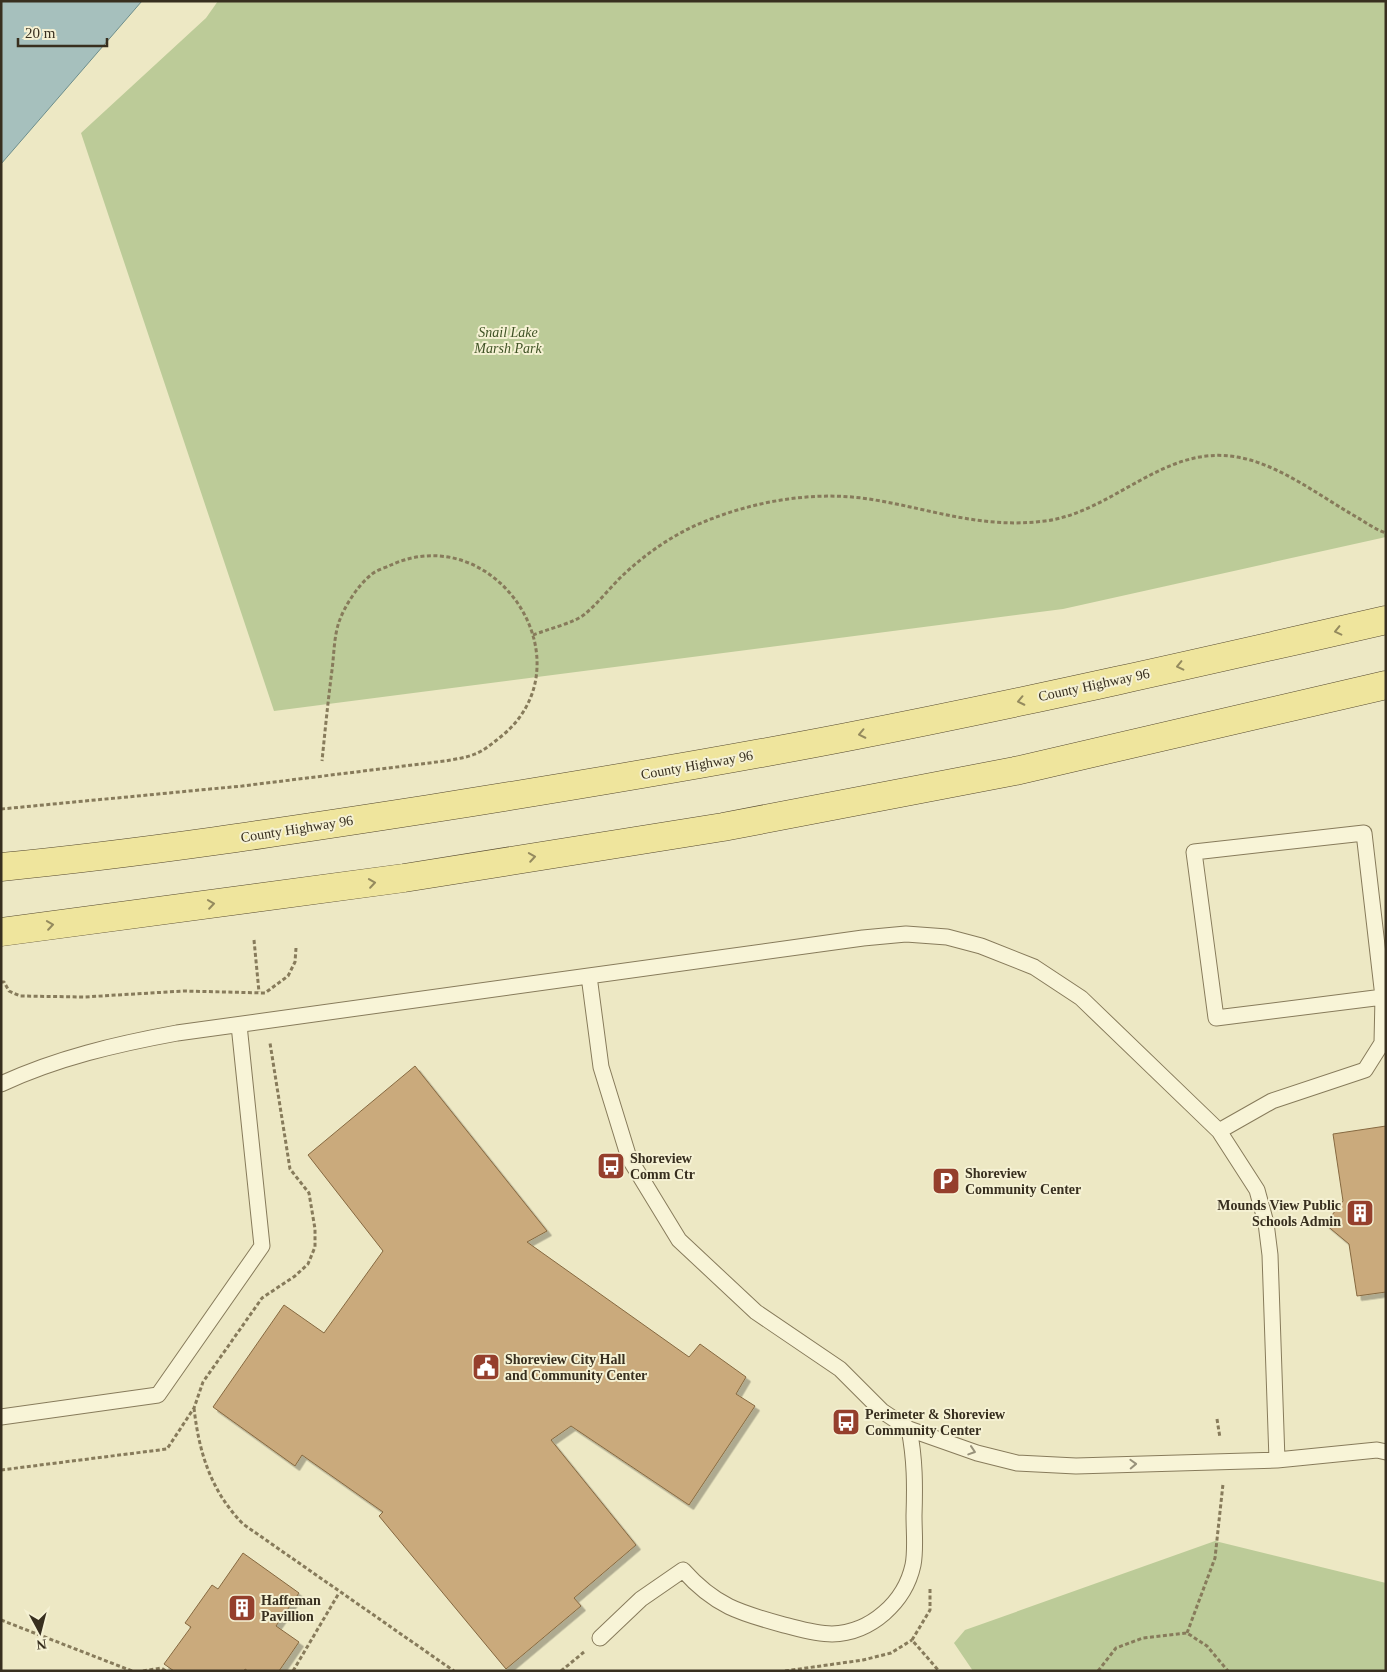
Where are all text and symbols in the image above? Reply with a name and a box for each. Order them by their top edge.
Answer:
scale bar [18,15,106,47]
text: 20 m [25,25,56,41]
park label: Snail Lake Marsh Park [473,325,542,356]
one-way arrow [1334,625,1343,636]
one-way arrow [1175,661,1184,671]
street label: County Highway 96 [1037,666,1151,704]
one-way arrow [1017,695,1025,706]
one-way arrow [857,728,866,739]
street label: County Highway 96 [640,748,754,782]
street label: County Highway 96 [240,813,354,845]
one-way arrow [528,853,537,863]
one-way arrow [367,878,376,888]
one-way arrow [207,899,215,910]
one-way arrow [46,920,54,931]
bus stop icon: Shoreview Comm Ctr [596,1151,626,1181]
place label: Shoreview Comm Ctr [630,1151,695,1182]
parking icon: Shoreview Community Center [931,1166,961,1196]
place label: Shoreview Community Center [965,1166,1081,1197]
place label: Mounds View Public Schools Admin [1217,1198,1341,1229]
building icon: Mounds View Public Schools Admin [1345,1198,1375,1228]
public building icon: Shoreview City Hall and Community Center [471,1352,501,1382]
place label: Shoreview City Hall and Community Center [505,1352,647,1383]
bus stop icon: Perimeter & Shoreview Community Center [831,1407,861,1437]
place label: Perimeter & Shoreview Community Center [865,1407,1006,1438]
one-way arrow [967,1446,976,1456]
one-way arrow [1130,1459,1137,1469]
building icon: Haffeman Pavillion [227,1593,257,1623]
place label: Haffeman Pavillion [261,1593,321,1624]
north arrow [15,1607,65,1657]
text: N [36,1636,47,1652]

